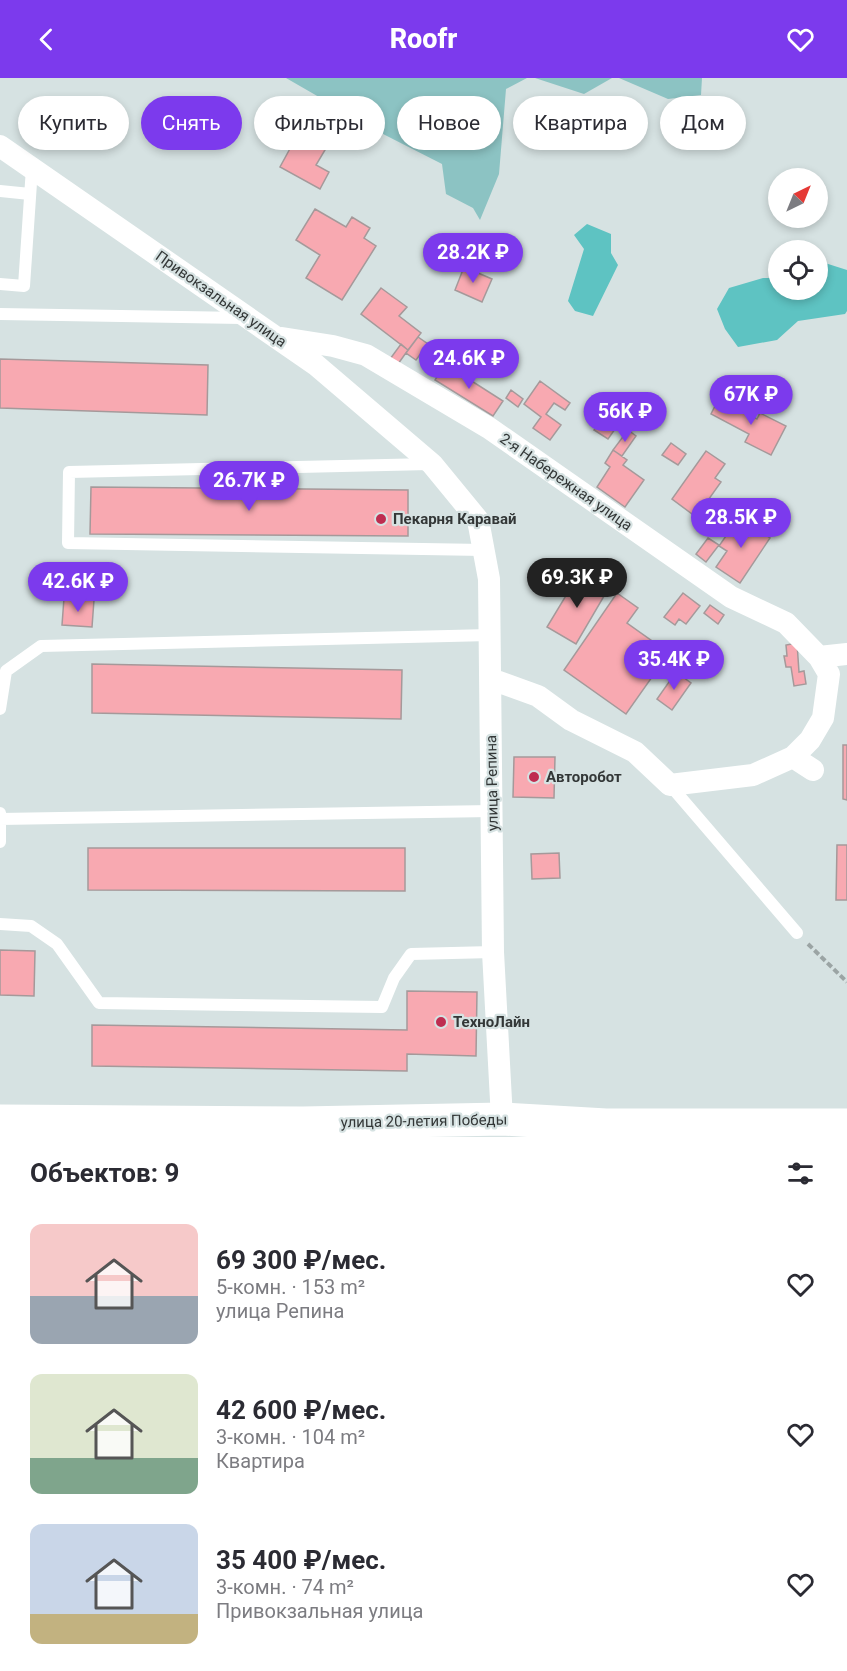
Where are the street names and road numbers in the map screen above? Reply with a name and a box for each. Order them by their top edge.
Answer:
street label: Привокзальная улица [152,247,290,351]
street label: 2-я Набережная улица [496,429,636,535]
street label: улица Репина [482,735,502,831]
street label: улица 20-летия Победы [341,1111,507,1131]

